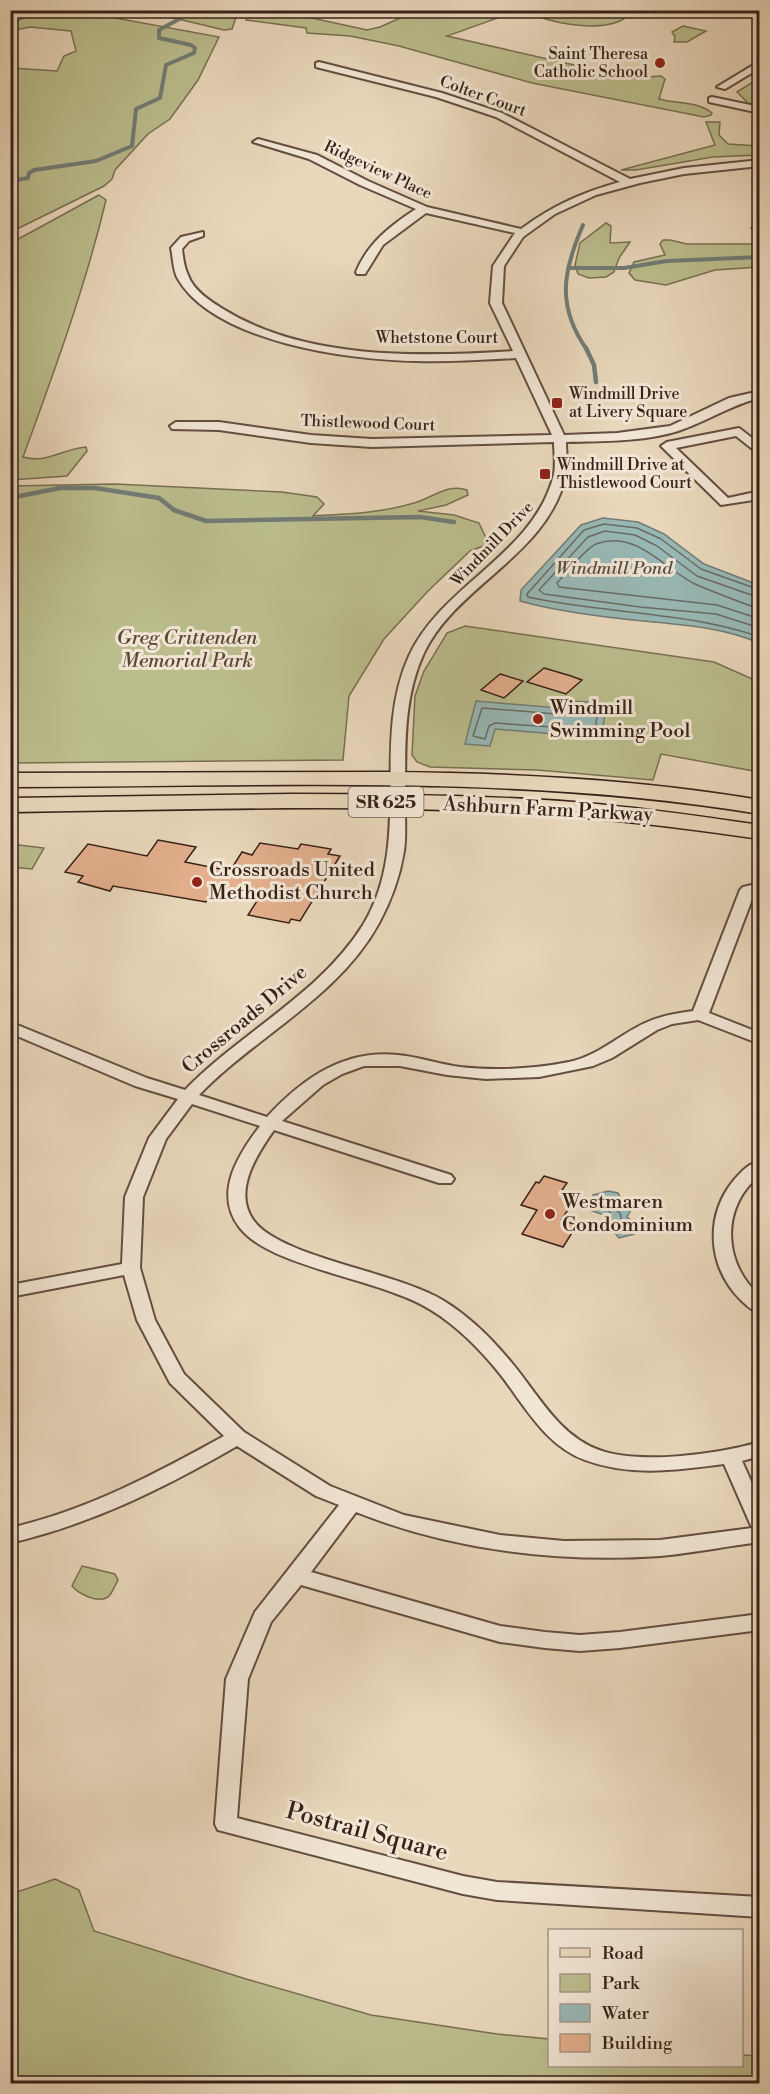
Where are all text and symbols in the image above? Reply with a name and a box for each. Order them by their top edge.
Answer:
place label: Saint Theresa Catholic School [534,44,649,82]
marker: Saint Theresa Catholic School [653,56,667,70]
street label: Colter Court [437,71,529,121]
street label: Ridgeview Place [321,136,435,204]
street label: Whetstone Court [375,328,499,348]
place label: Windmill Drive at Livery Square [568,384,687,422]
marker: Windmill Drive at Livery Square [550,396,564,410]
street label: Thistlewood Court [300,411,436,435]
place label: Windmill Drive at Thistlewood Court [556,455,692,493]
marker: Windmill Drive at Thistlewood Court [538,467,552,481]
street label: Windmill Drive [446,497,538,591]
water label: Windmill Pond [556,557,673,580]
park label: Greg Crittenden Memorial Park [117,626,258,674]
place label: Windmill Swimming Pool [549,696,690,744]
marker: Windmill Swimming Pool [531,712,545,726]
road number: SR 625 [348,787,424,817]
street label: Ashburn Farm Parkway [441,792,654,828]
place label: Crossroads United Methodist Church [209,858,375,906]
marker: Crossroads United Methodist Church [190,875,204,889]
street label: Crossroads Drive [177,960,313,1080]
place label: Westmaren Condominium [561,1190,694,1238]
marker: Westmaren Condominium [543,1207,557,1221]
street label: Postrail Square [283,1796,451,1868]
legend [548,1929,743,2067]
text: Road [602,1942,645,1965]
text: Park [602,1972,641,1995]
text: Water [601,2002,650,2025]
text: Building [601,2032,673,2055]

